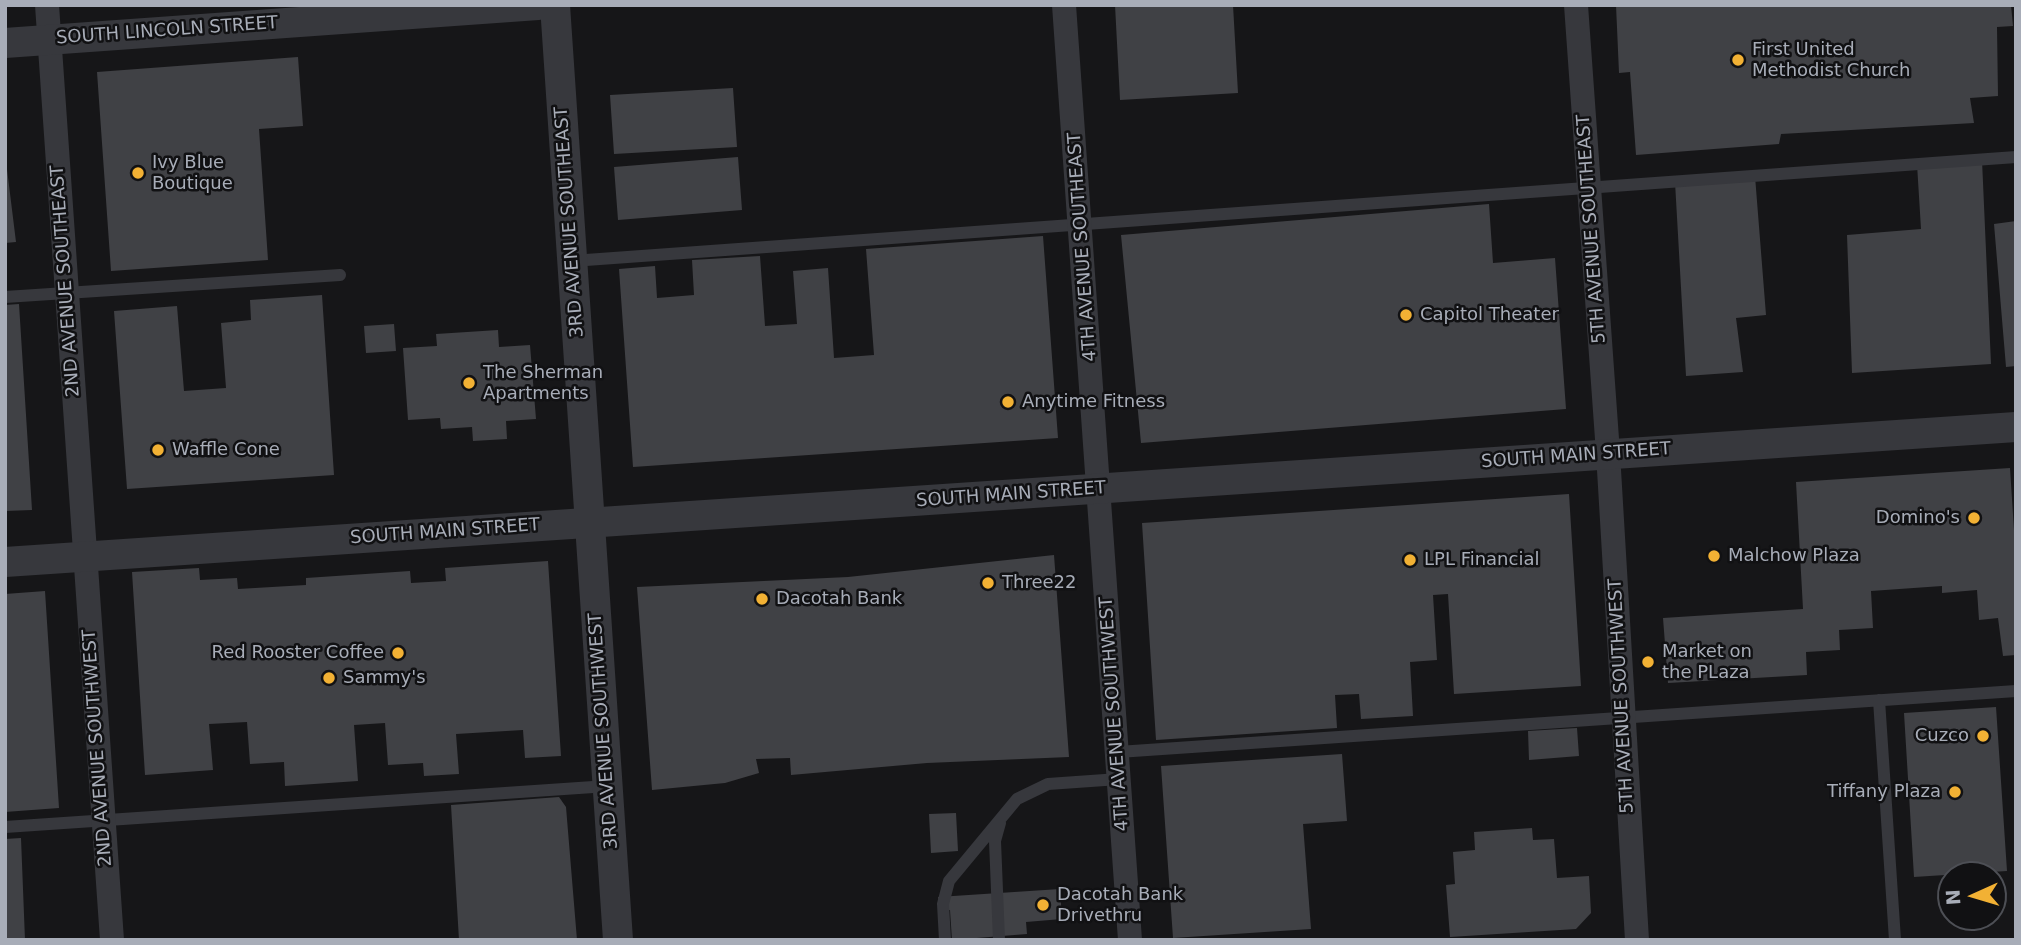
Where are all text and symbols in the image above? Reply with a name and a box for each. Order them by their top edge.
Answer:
street label: SOUTH LINCOLN STREET [55,12,279,50]
place label: First United Methodist Church [1752,39,1910,82]
marker: First United Methodist Church [1730,52,1746,68]
street label: 3RD AVENUE SOUTHEAST [551,106,589,338]
street label: 5TH AVENUE SOUTHEAST [1573,114,1611,344]
street label: 4TH AVENUE SOUTHEAST [1064,132,1102,362]
place label: Ivy Blue Boutique [152,152,233,194]
street label: 2ND AVENUE SOUTHEAST [47,164,85,398]
marker: Ivy Blue Boutique [130,165,146,181]
place label: Capitol Theater [1420,304,1559,326]
marker: Capitol Theater [1398,307,1414,323]
place label: The Sherman Apartments [483,362,603,404]
marker: The Sherman Apartments [461,375,477,391]
place label: Anytime Fitness [1022,391,1165,413]
marker: Anytime Fitness [1000,394,1016,410]
place label: Waffle Cone [172,439,280,461]
street label: SOUTH MAIN STREET [1480,439,1672,473]
marker: Waffle Cone [150,442,166,458]
street label: SOUTH MAIN STREET [915,478,1107,512]
place label: Domino's [1876,507,1960,529]
marker: Domino's [1966,510,1982,526]
street label: SOUTH MAIN STREET [349,515,541,549]
place label: Malchow Plaza [1728,545,1860,567]
marker: Malchow Plaza [1706,548,1722,564]
place label: LPL Financial [1424,549,1539,571]
marker: LPL Financial [1402,552,1418,568]
place label: Three22 [1002,572,1076,594]
marker: Three22 [980,575,996,591]
street label: 5TH AVENUE SOUTHWEST [1605,578,1639,814]
place label: Dacotah Bank [776,588,902,610]
marker: Dacotah Bank [754,591,770,607]
street label: 4TH AVENUE SOUTHWEST [1096,596,1134,832]
street label: 3RD AVENUE SOUTHWEST [585,612,623,850]
street label: 2ND AVENUE SOUTHWEST [79,629,117,867]
place label: Market on the PLaza [1662,641,1752,684]
place label: Red Rooster Coffee [212,642,384,664]
marker: Red Rooster Coffee [390,645,406,661]
marker: Market on the PLaza [1640,654,1656,670]
place label: Sammy's [343,667,426,689]
marker: Sammy's [321,670,337,686]
place label: Cuzco [1915,725,1969,747]
marker: Cuzco [1975,728,1991,744]
place label: Tiffany Plaza [1827,781,1941,803]
marker: Tiffany Plaza [1947,784,1963,800]
north arrow [1937,861,2007,931]
place label: Dacotah Bank Drivethru [1057,884,1183,926]
text: N [1942,889,1965,906]
marker: Dacotah Bank Drivethru [1035,897,1051,913]

